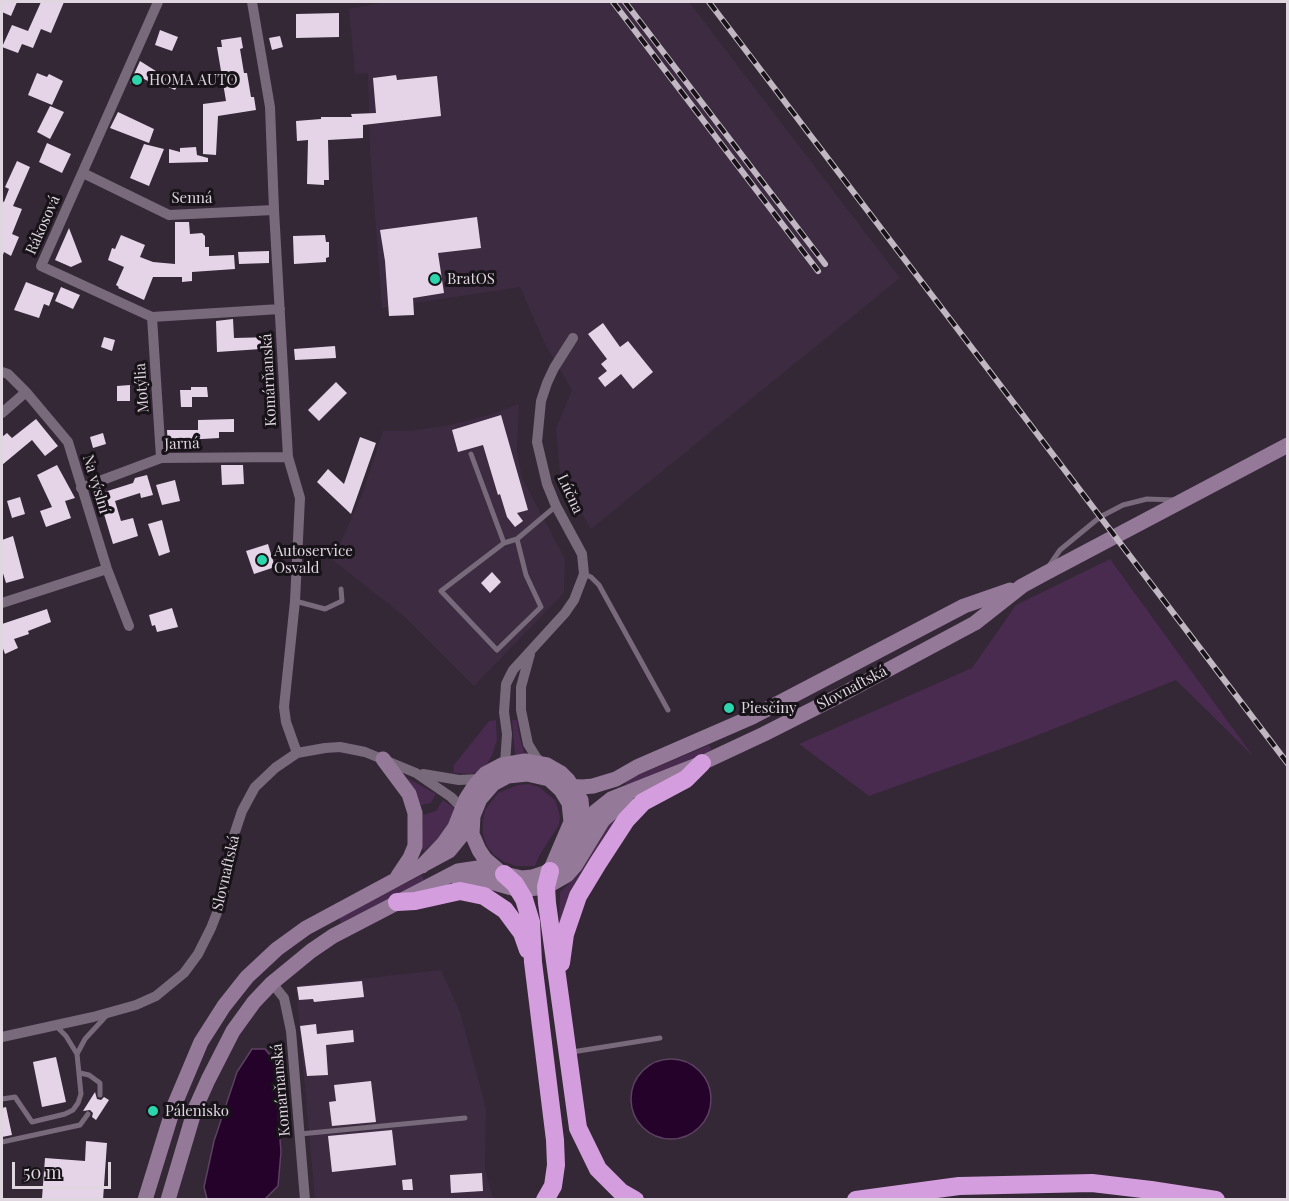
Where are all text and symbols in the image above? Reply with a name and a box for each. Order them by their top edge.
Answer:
place label: HOMA AUTO [149,71,238,89]
marker: HOMA AUTO [130,73,144,87]
street label: Senná [171,189,213,207]
street label: Rákosová [22,193,64,257]
place label: BratOS [447,270,495,288]
marker: BratOS [428,272,442,286]
street label: Komárňanská [258,333,280,427]
street label: Motýlia [131,363,153,413]
street label: Jarná [164,434,200,454]
street label: Na výslní [79,452,113,516]
street label: Lúčna [553,472,587,516]
place label: Autoservice Osvald [274,542,353,577]
marker: Autoservice Osvald [255,553,269,567]
street label: Slovnaftská [814,662,890,714]
place label: Piesčiny [741,699,797,717]
marker: Piesčiny [722,701,736,715]
street label: Slovnaftská [209,834,243,912]
street label: Komárňanská [268,1043,294,1137]
place label: Pálenisko [165,1102,229,1120]
marker: Pálenisko [146,1104,160,1118]
scale bar [15,1150,114,1188]
text: 50 m [23,1160,62,1184]

